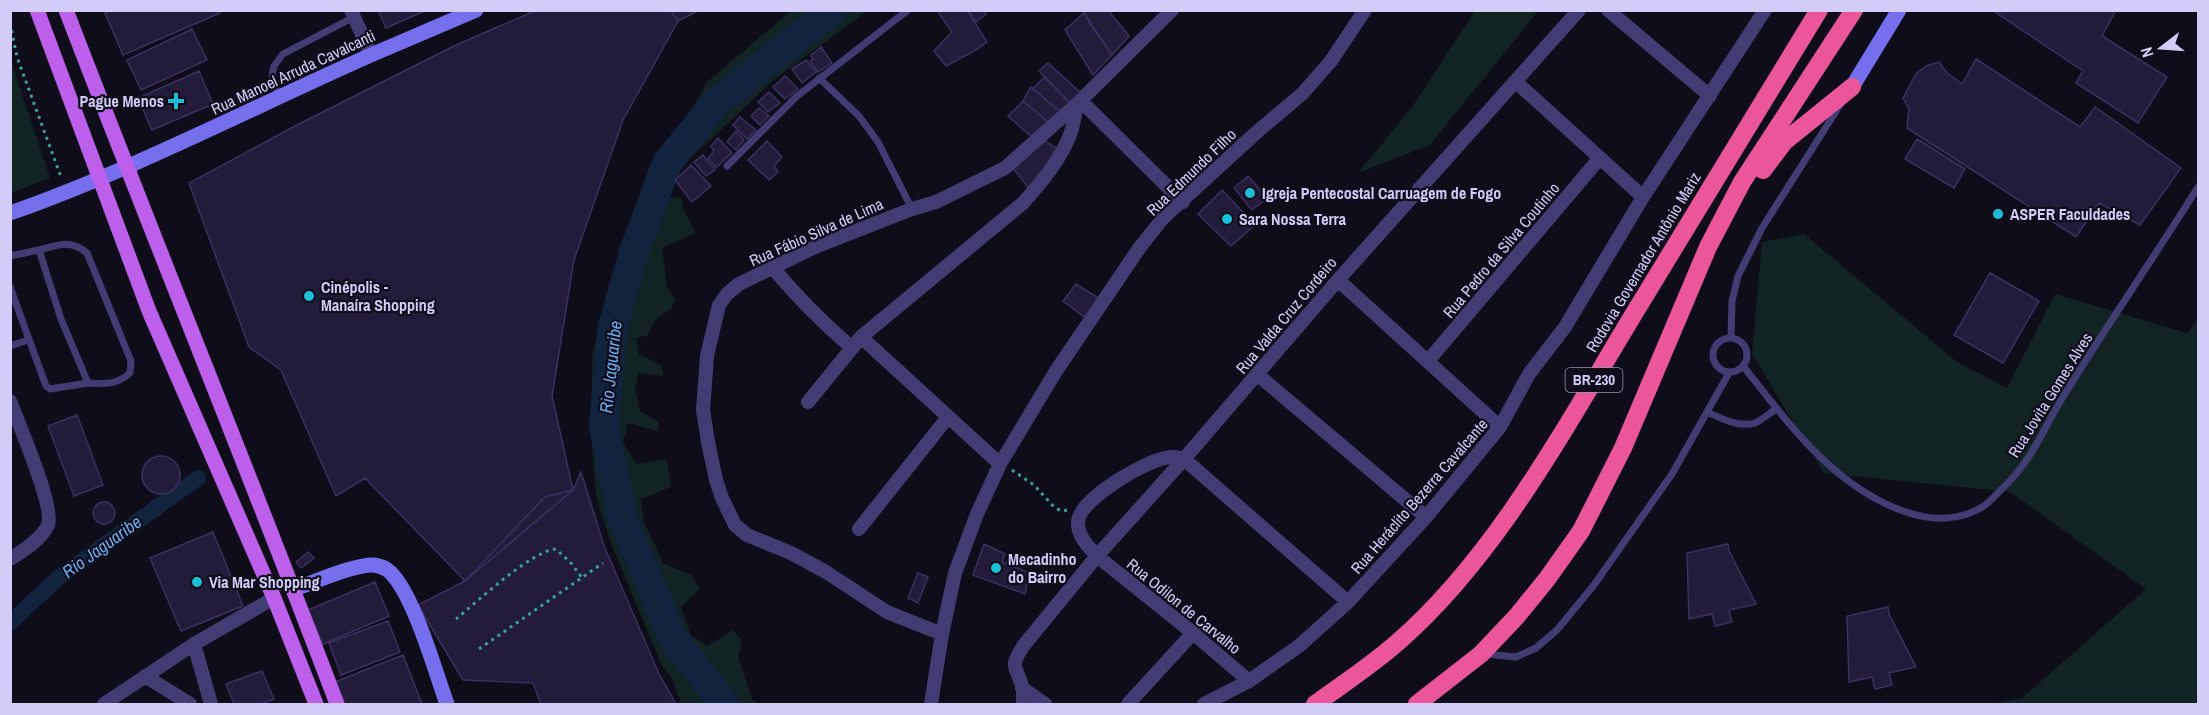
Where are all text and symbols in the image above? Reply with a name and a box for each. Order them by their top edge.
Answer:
north arrow [2131,18,2191,78]
street label: Rua Manoel Arruda Cavalcanti [207,24,379,120]
text: N [2135,45,2159,60]
place label: Pague Menos [79,90,164,112]
marker: Pague Menos [169,94,183,108]
street label: Rua Edmundo Filho [1141,124,1241,220]
street label: Rodovia Governador Antônio Mariz [1580,167,1706,356]
street label: Rua Pedro da Silva Coutinho [1438,178,1564,322]
place label: Igreja Pentecostal Carruagem de Fogo [1262,182,1501,204]
marker: Igreja Pentecostal Carruagem de Fogo [1243,186,1257,200]
street label: Rua Fábio Silva de Lima [746,192,887,271]
place label: ASPER Faculdades [2010,203,2130,225]
marker: ASPER Faculdades [1991,207,2005,221]
place label: Sara Nossa Terra [1239,208,1347,230]
marker: Sara Nossa Terra [1220,212,1234,226]
street label: Rua Valda Cruz Cordeiro [1231,252,1341,378]
place label: Cinépolis - Manaíra Shopping [321,276,435,316]
marker: Cinépolis - Manaíra Shopping [302,289,316,303]
water label: Rio Jaguaribe [593,320,628,414]
street label: Rua Jovita Gomes Alves [2003,328,2097,462]
road number: BR-230 [1566,368,1622,392]
street label: Rua Heráclito Bezerra Cavalcante [1345,414,1493,578]
water label: Rio Jaguaribe [57,509,147,584]
place label: Mecadinho do Bairro [1008,548,1077,588]
street label: Rua Odilon de Carvalho [1122,553,1246,659]
marker: Mecadinho do Bairro [989,561,1003,575]
place label: Via Mar Shopping [209,571,320,593]
marker: Via Mar Shopping [190,575,204,589]

